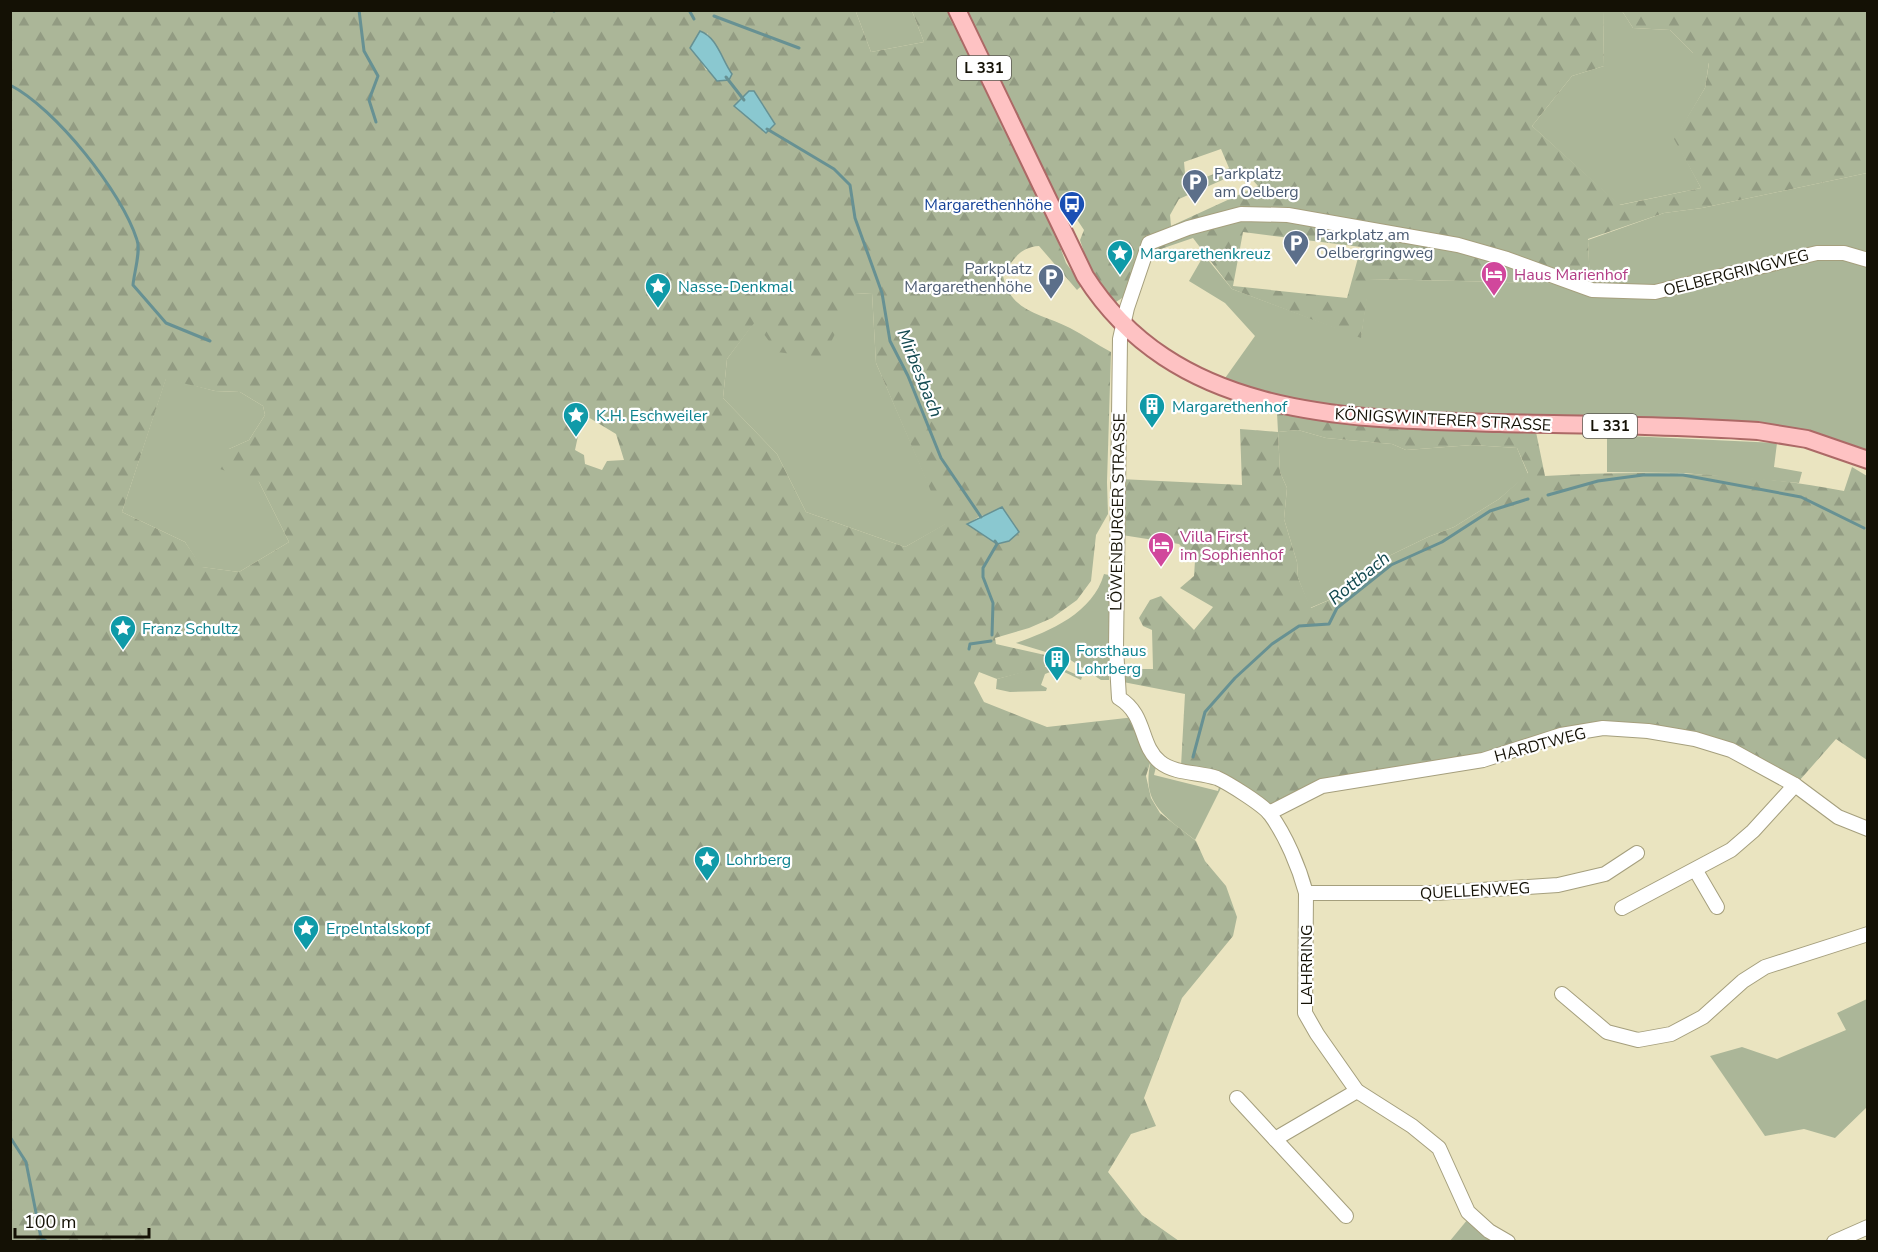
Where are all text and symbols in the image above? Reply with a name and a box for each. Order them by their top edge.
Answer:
road number: L 331 [957,56,1011,80]
place label: Parkplatz am Oelberg [1214,163,1299,203]
parking icon: Parkplatz am Oelberg [1180,167,1210,205]
bus stop icon: Margarethenhöhe [1057,189,1087,227]
place label: Margarethenhöhe [924,194,1052,216]
place label: Parkplatz am Oelbergringweg [1316,224,1434,264]
parking icon: Parkplatz am Oelbergringweg [1281,228,1311,266]
place icon: Margarethenkreuz [1105,238,1135,276]
place label: Margarethenkreuz [1140,243,1271,265]
street label: OELBERGRINGWEG [1661,244,1811,302]
place label: Parkplatz Margarethenhöhe [904,258,1032,298]
hotel icon: Haus Marienhof [1479,259,1509,297]
parking icon: Parkplatz Margarethenhöhe [1036,262,1066,300]
place label: Haus Marienhof [1514,264,1629,286]
place icon: Nasse-Denkmal [643,271,673,309]
place label: Nasse-Denkmal [678,276,794,298]
water label: Mirbesbach [891,325,949,421]
building icon: Margarethenhof [1137,391,1167,429]
place label: Margarethenhof [1172,396,1288,418]
place icon: K.H. Eschweiler [561,400,591,438]
street label: KÖNIGSWINTERER STRASSE [1334,403,1552,437]
place label: K.H. Eschweiler [596,405,708,427]
street label: LÖWENBURGER STRASSE [1105,413,1131,611]
road number: L 331 [1583,414,1637,438]
place label: Villa First im Sophienhof [1179,526,1284,566]
hotel icon: Villa First im Sophienhof [1146,530,1176,568]
water label: Rottbach [1323,546,1395,610]
place icon: Franz Schultz [108,613,138,651]
place label: Franz Schultz [142,618,238,640]
place label: Forsthaus Lohrberg [1076,640,1146,680]
building icon: Forsthaus Lohrberg [1042,644,1072,682]
street label: HARDTWEG [1492,722,1589,768]
place icon: Lohrberg [692,844,722,882]
place label: Lohrberg [726,849,791,871]
street label: QUELLENWEG [1419,877,1531,905]
place icon: Erpelntalskopf [291,913,321,951]
place label: Erpelntalskopf [326,918,431,940]
street label: LAHRRING [1296,924,1318,1006]
scale bar [15,1201,148,1239]
text: 100 m [24,1210,76,1234]

